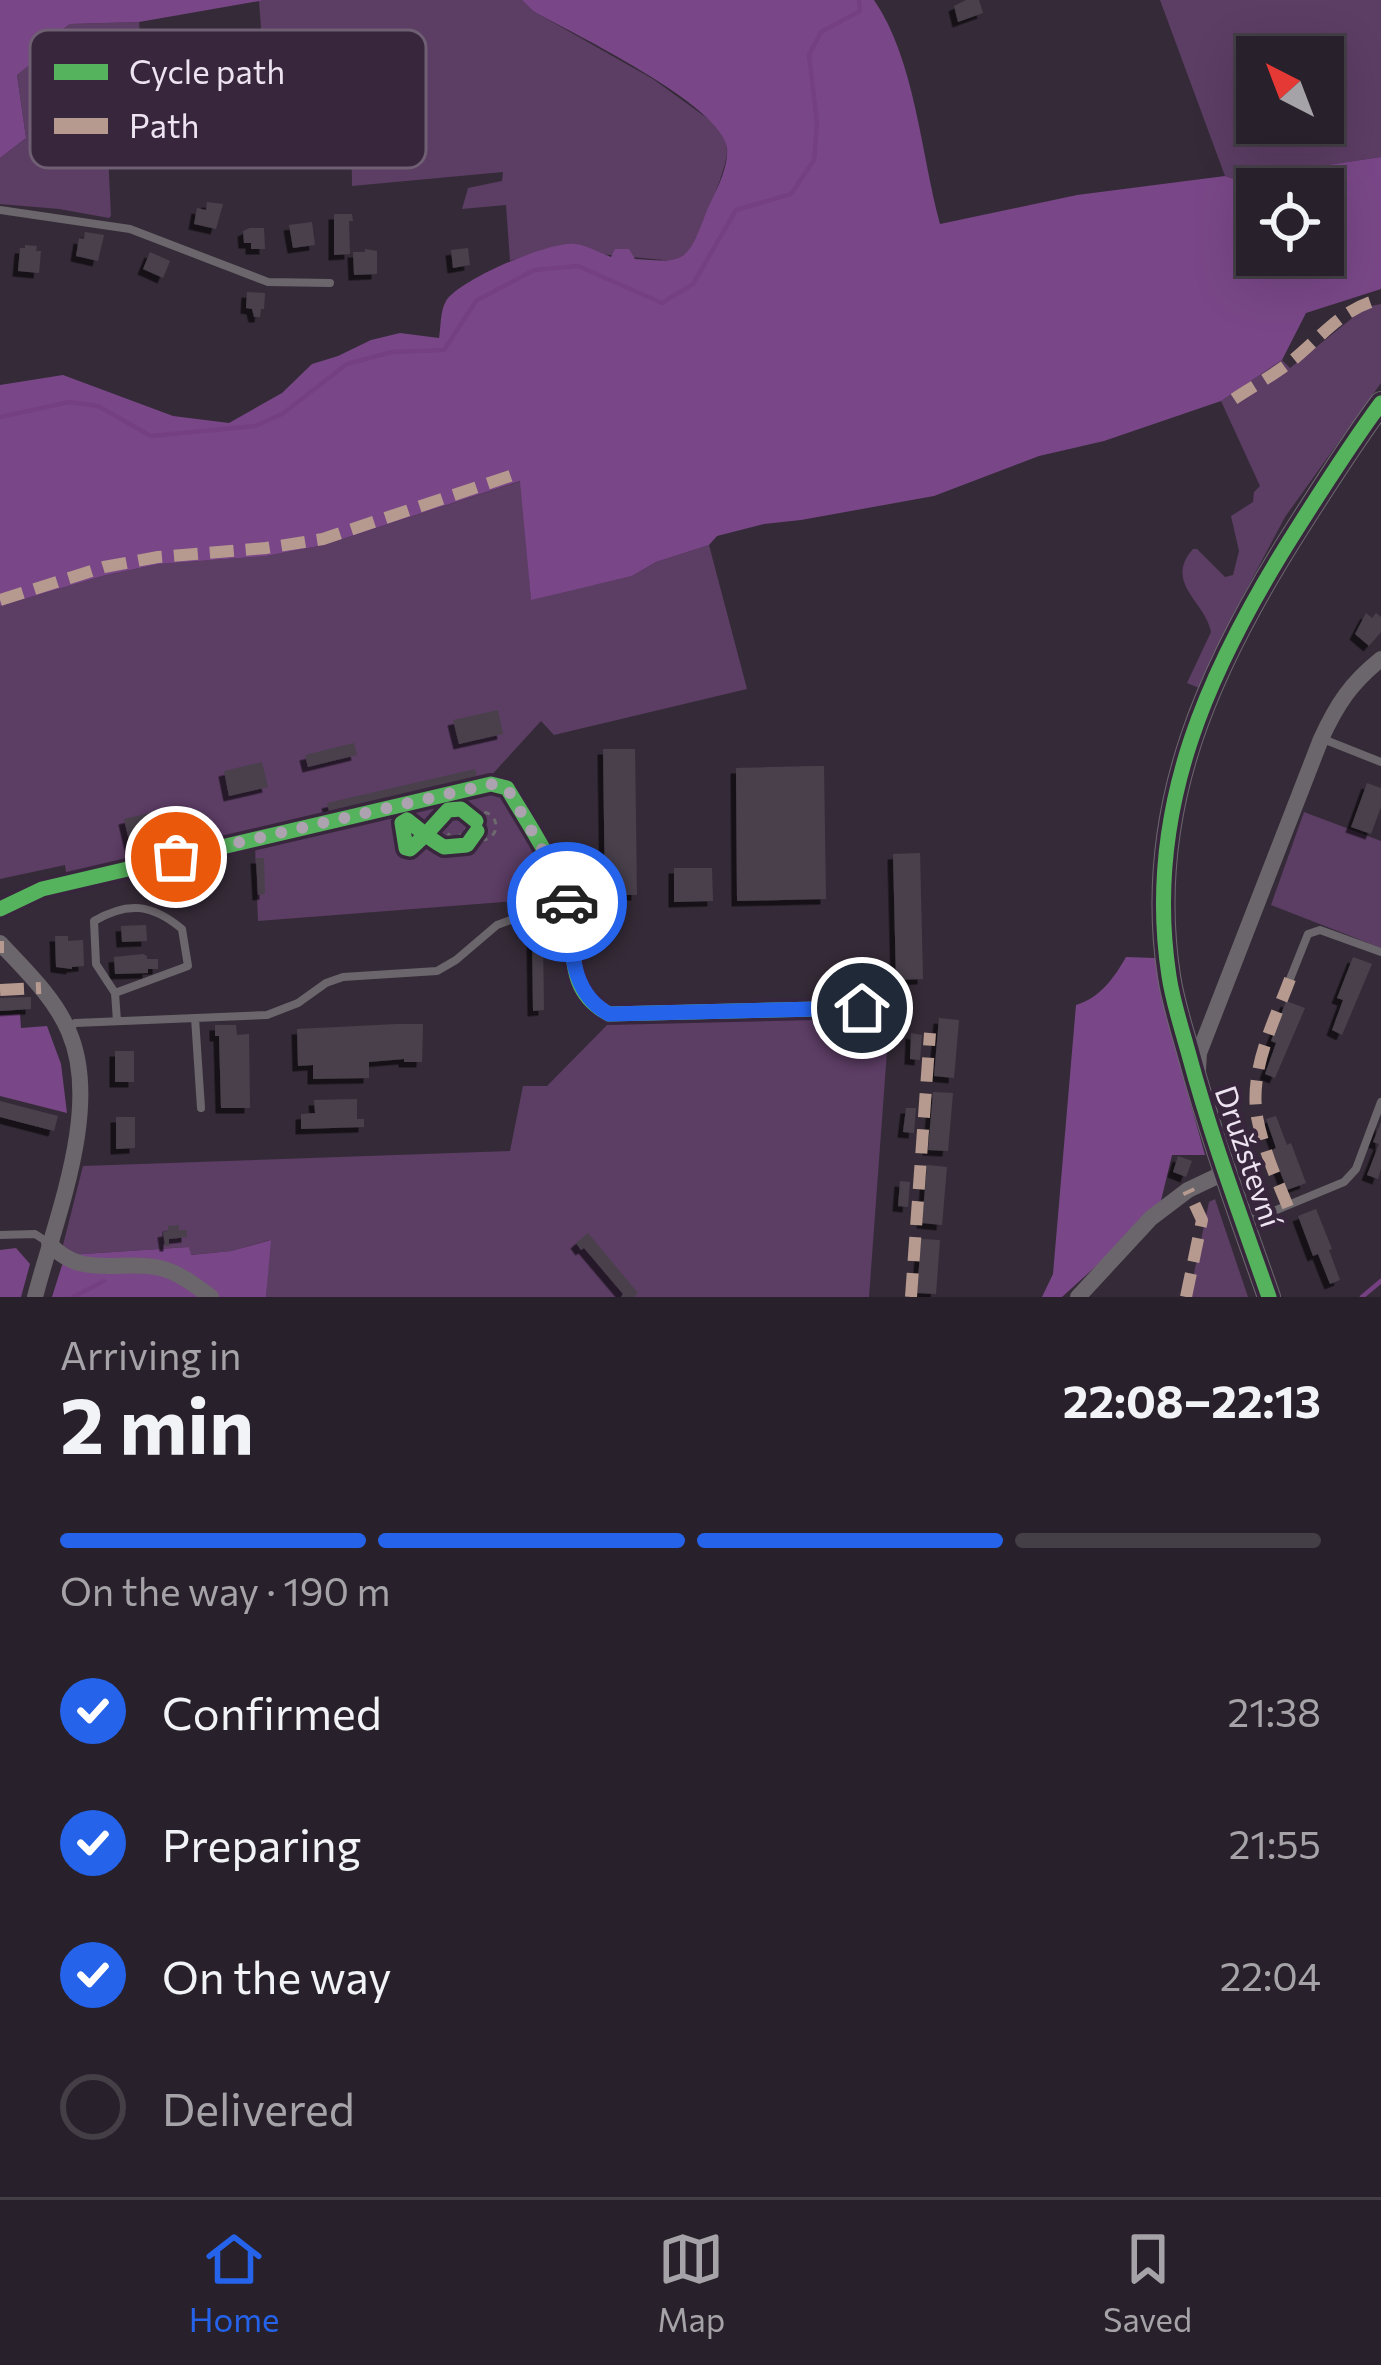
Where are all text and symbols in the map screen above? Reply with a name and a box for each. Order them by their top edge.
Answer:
legend [30,30,426,168]
north arrow [1236,36,1344,144]
map controls [1236,36,1344,276]
text: Cycle path [129,50,285,91]
text: Path [129,104,199,145]
button: locate [1236,168,1344,276]
pin [125,806,227,908]
icon: bag [143,824,209,890]
courier [507,842,627,962]
icon: car [534,869,600,935]
pin [811,957,913,1059]
icon: home [829,975,895,1041]
street label: Družstevní [1209,1080,1292,1233]
text: Arriving in [60,1330,241,1378]
text: 22:08–22:13 [1063,1372,1321,1427]
text: 2 min [60,1375,254,1470]
text: On the way · 190 m [60,1566,390,1614]
icon: check [60,1678,126,1744]
text: Confirmed [162,1684,382,1739]
text: 21:38 [1228,1687,1321,1735]
icon: check [60,1810,126,1876]
text: Preparing [162,1816,361,1871]
text: 21:55 [1229,1819,1321,1867]
icon: check [60,1942,126,2008]
text: On the way [162,1948,392,2003]
text: 22:04 [1220,1951,1321,1999]
text: Delivered [162,2080,355,2135]
tab: Home [189,2226,280,2339]
tab: Map [657,2226,725,2339]
tab: Saved [1103,2226,1192,2339]

